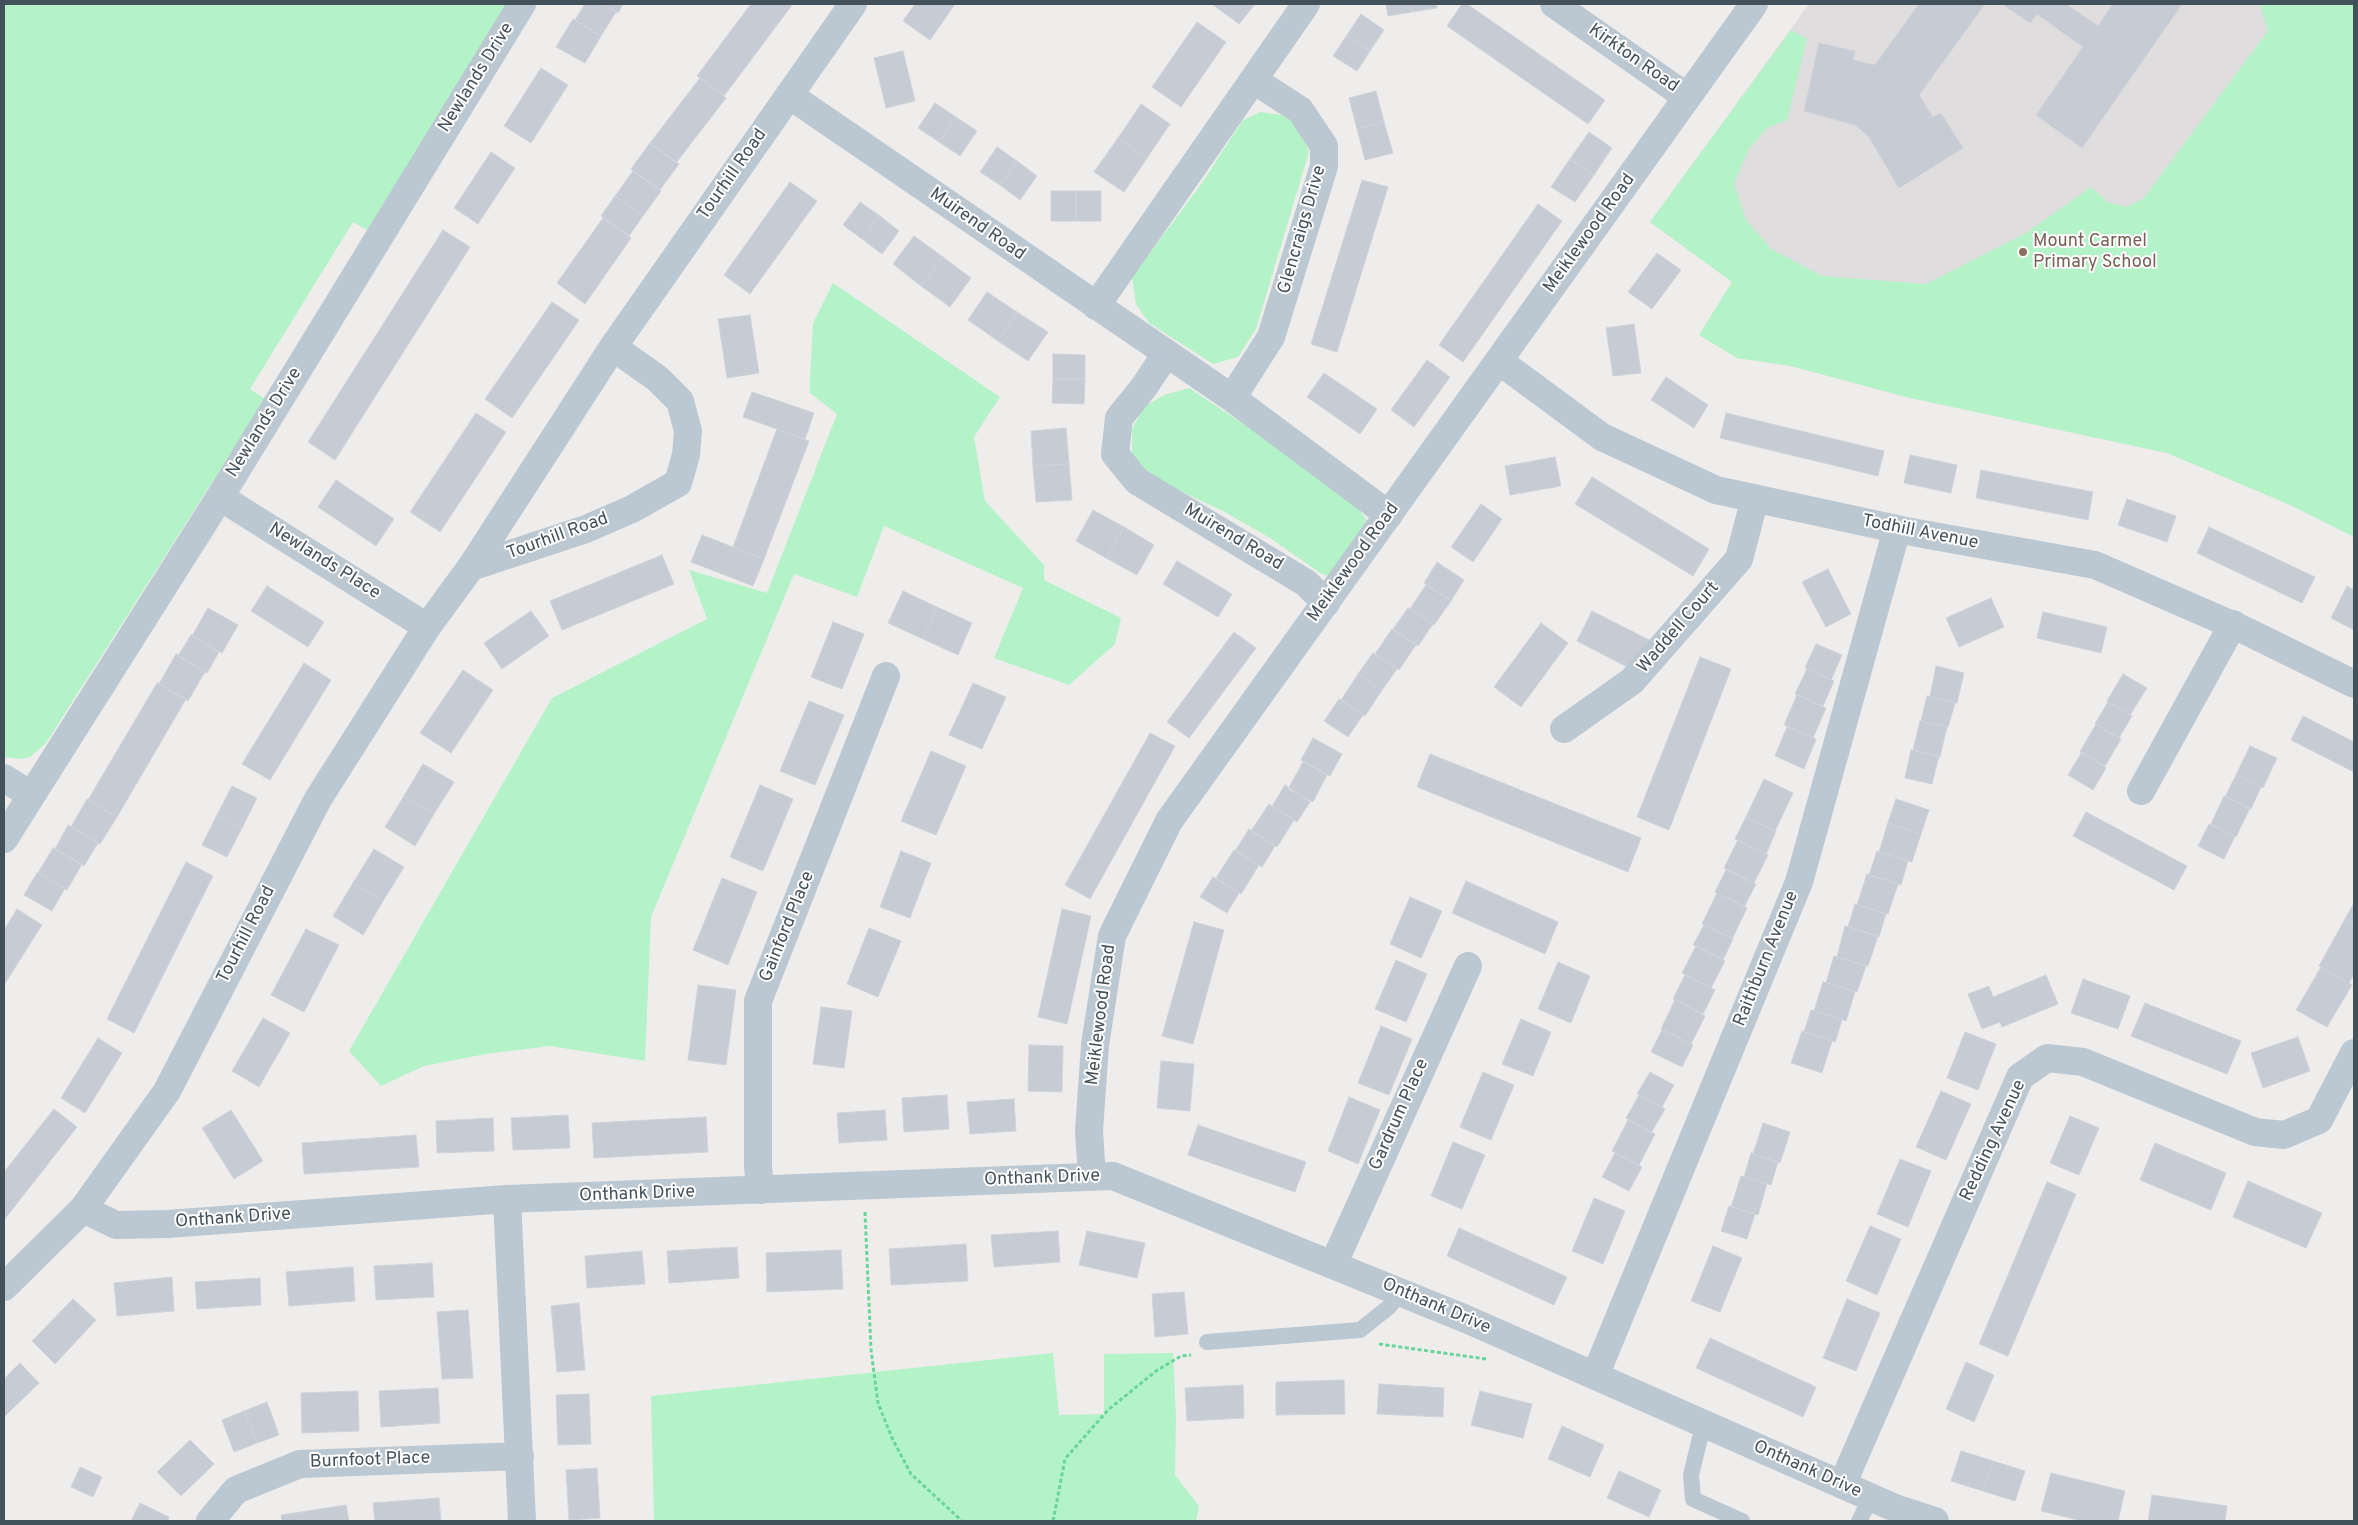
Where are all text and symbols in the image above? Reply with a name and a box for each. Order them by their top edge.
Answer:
street label: Newlands Drive [435,19,519,137]
street label: Kirkton Road [1584,20,1682,98]
street label: Tourhill Road [694,125,772,225]
street label: Glencraigs Drive [1274,163,1332,297]
street label: Meiklewood Road [1540,170,1640,298]
street label: Muirend Road [925,184,1029,266]
place label: Mount Carmel Primary School [2033,231,2157,274]
marker: Mount Carmel Primary School [2017,246,2029,258]
street label: Newlands Drive [223,364,307,482]
street label: Meiklewood Road [1304,499,1404,627]
street label: Muirend Road [1179,500,1287,576]
street label: Tourhill Road [504,509,612,565]
street label: Todhill Avenue [1860,511,1980,555]
street label: Newlands Place [264,519,384,605]
street label: Waddell Court [1633,578,1725,678]
street label: Gainford Place [756,868,820,986]
street label: Tourhill Road [213,883,281,987]
street label: Raithburn Avenue [1730,888,1804,1030]
street label: Meiklewood Road [1083,943,1121,1087]
street label: Gardrum Place [1366,1056,1434,1174]
street label: Redding Avenue [1956,1077,2032,1205]
street label: Onthank Drive [984,1166,1100,1192]
street label: Onthank Drive [579,1182,695,1208]
street label: Onthank Drive [174,1204,292,1234]
street label: Onthank Drive [1378,1274,1494,1340]
street label: Onthank Drive [1750,1437,1864,1503]
street label: Burnfoot Place [309,1448,431,1474]

